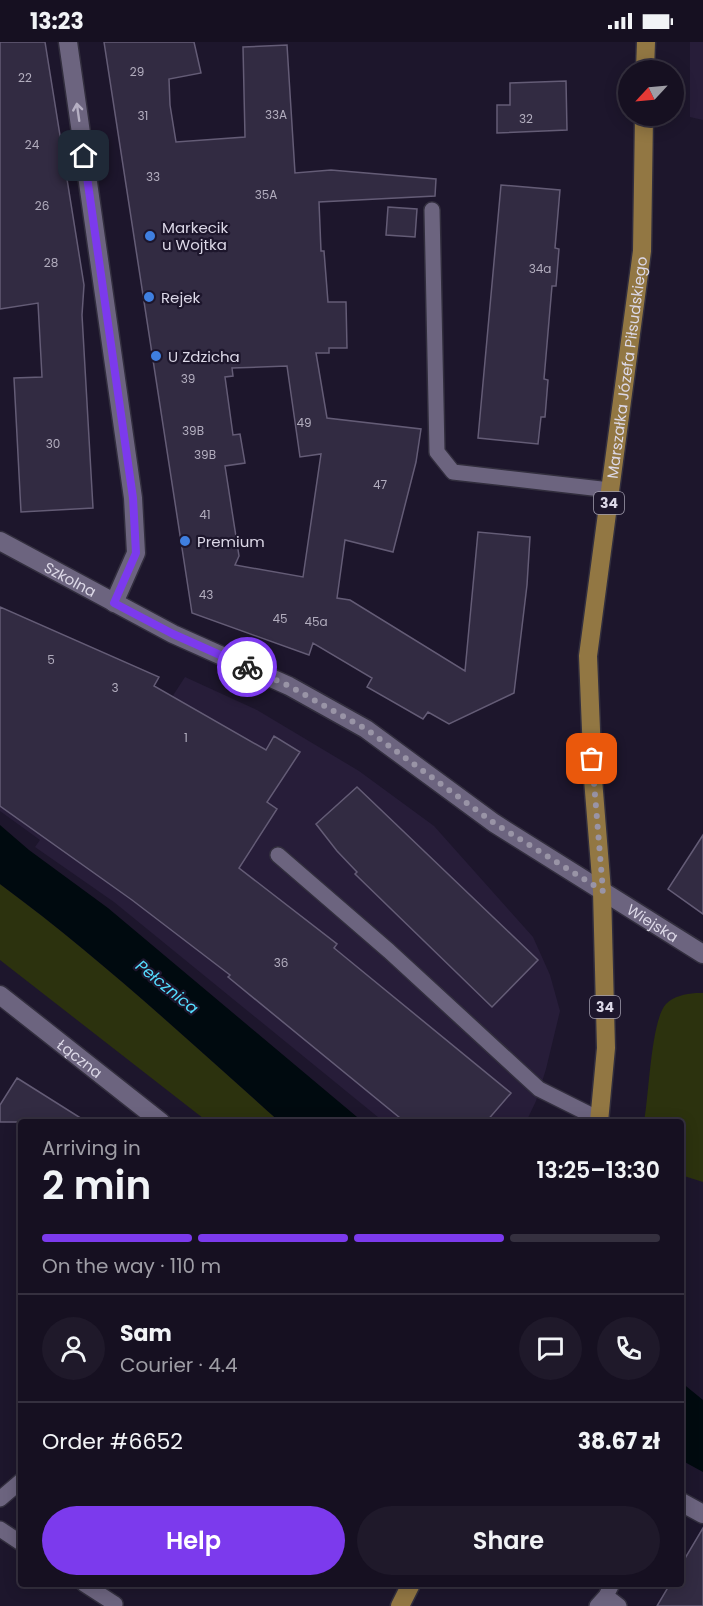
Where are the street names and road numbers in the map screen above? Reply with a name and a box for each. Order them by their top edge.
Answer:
street label: Marszałka Józefa Piłsudskiego [601,255,652,480]
road number: 34 [594,492,624,514]
street label: Szkolna [41,556,100,601]
street label: Wiejska [623,898,683,947]
road number: 34 [590,996,620,1018]
street label: Łączna [53,1034,107,1083]

